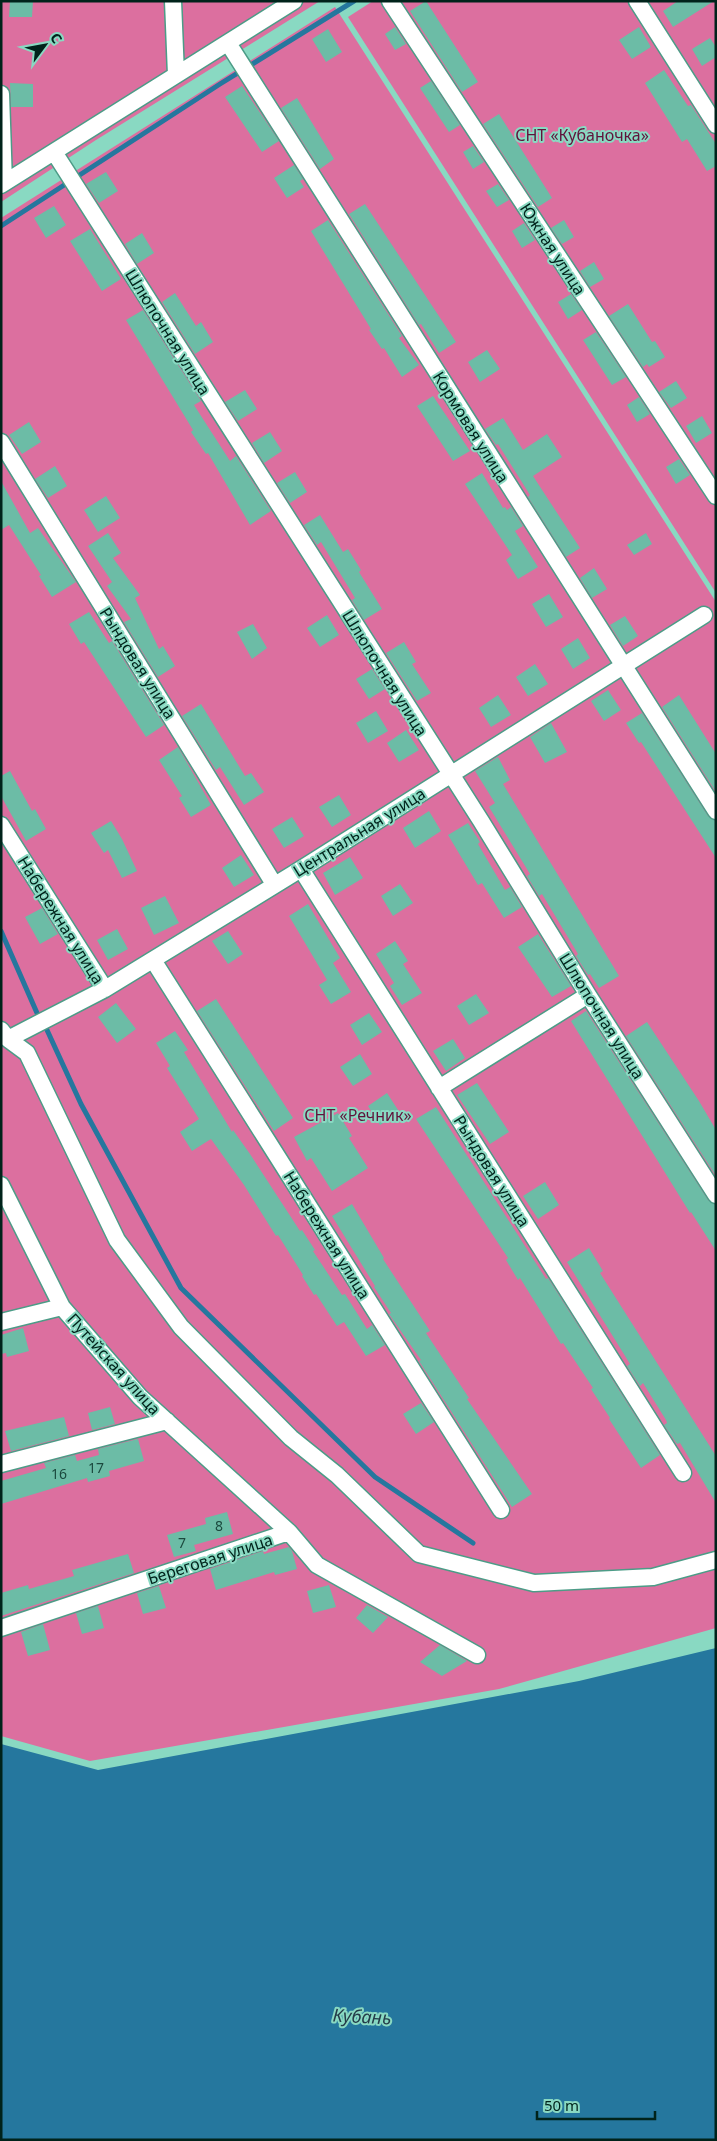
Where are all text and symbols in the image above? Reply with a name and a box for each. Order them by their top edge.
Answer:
north arrow [20,20,70,70]
text: С [46,29,67,47]
park label: СНТ «Кубаночка» [515,124,649,146]
street label: Южная улица [515,199,591,299]
street label: Шлюпочная улица [120,265,216,399]
street label: Кормовая улица [428,367,514,487]
street label: Рындовая улица [95,603,181,723]
street label: Шлюпочная улица [337,606,433,740]
street label: Центральная улица [289,782,429,882]
street label: Набережная улица [13,852,109,988]
street label: Шлюпочная улица [554,949,650,1083]
park label: СНТ «Речник» [304,1104,412,1126]
street label: Рындовая улица [449,1111,535,1231]
street label: Набережная улица [279,1167,375,1303]
street label: Путейская улица [62,1308,166,1420]
house number: 17 [88,1458,104,1477]
house number: 16 [51,1464,67,1483]
house number: 8 [215,1516,223,1535]
street label: Береговая улица [145,1528,275,1590]
house number: 7 [178,1533,186,1552]
water label: Кубань [332,2002,392,2030]
scale bar [537,2088,654,2120]
text: 50 m [544,2095,579,2115]

